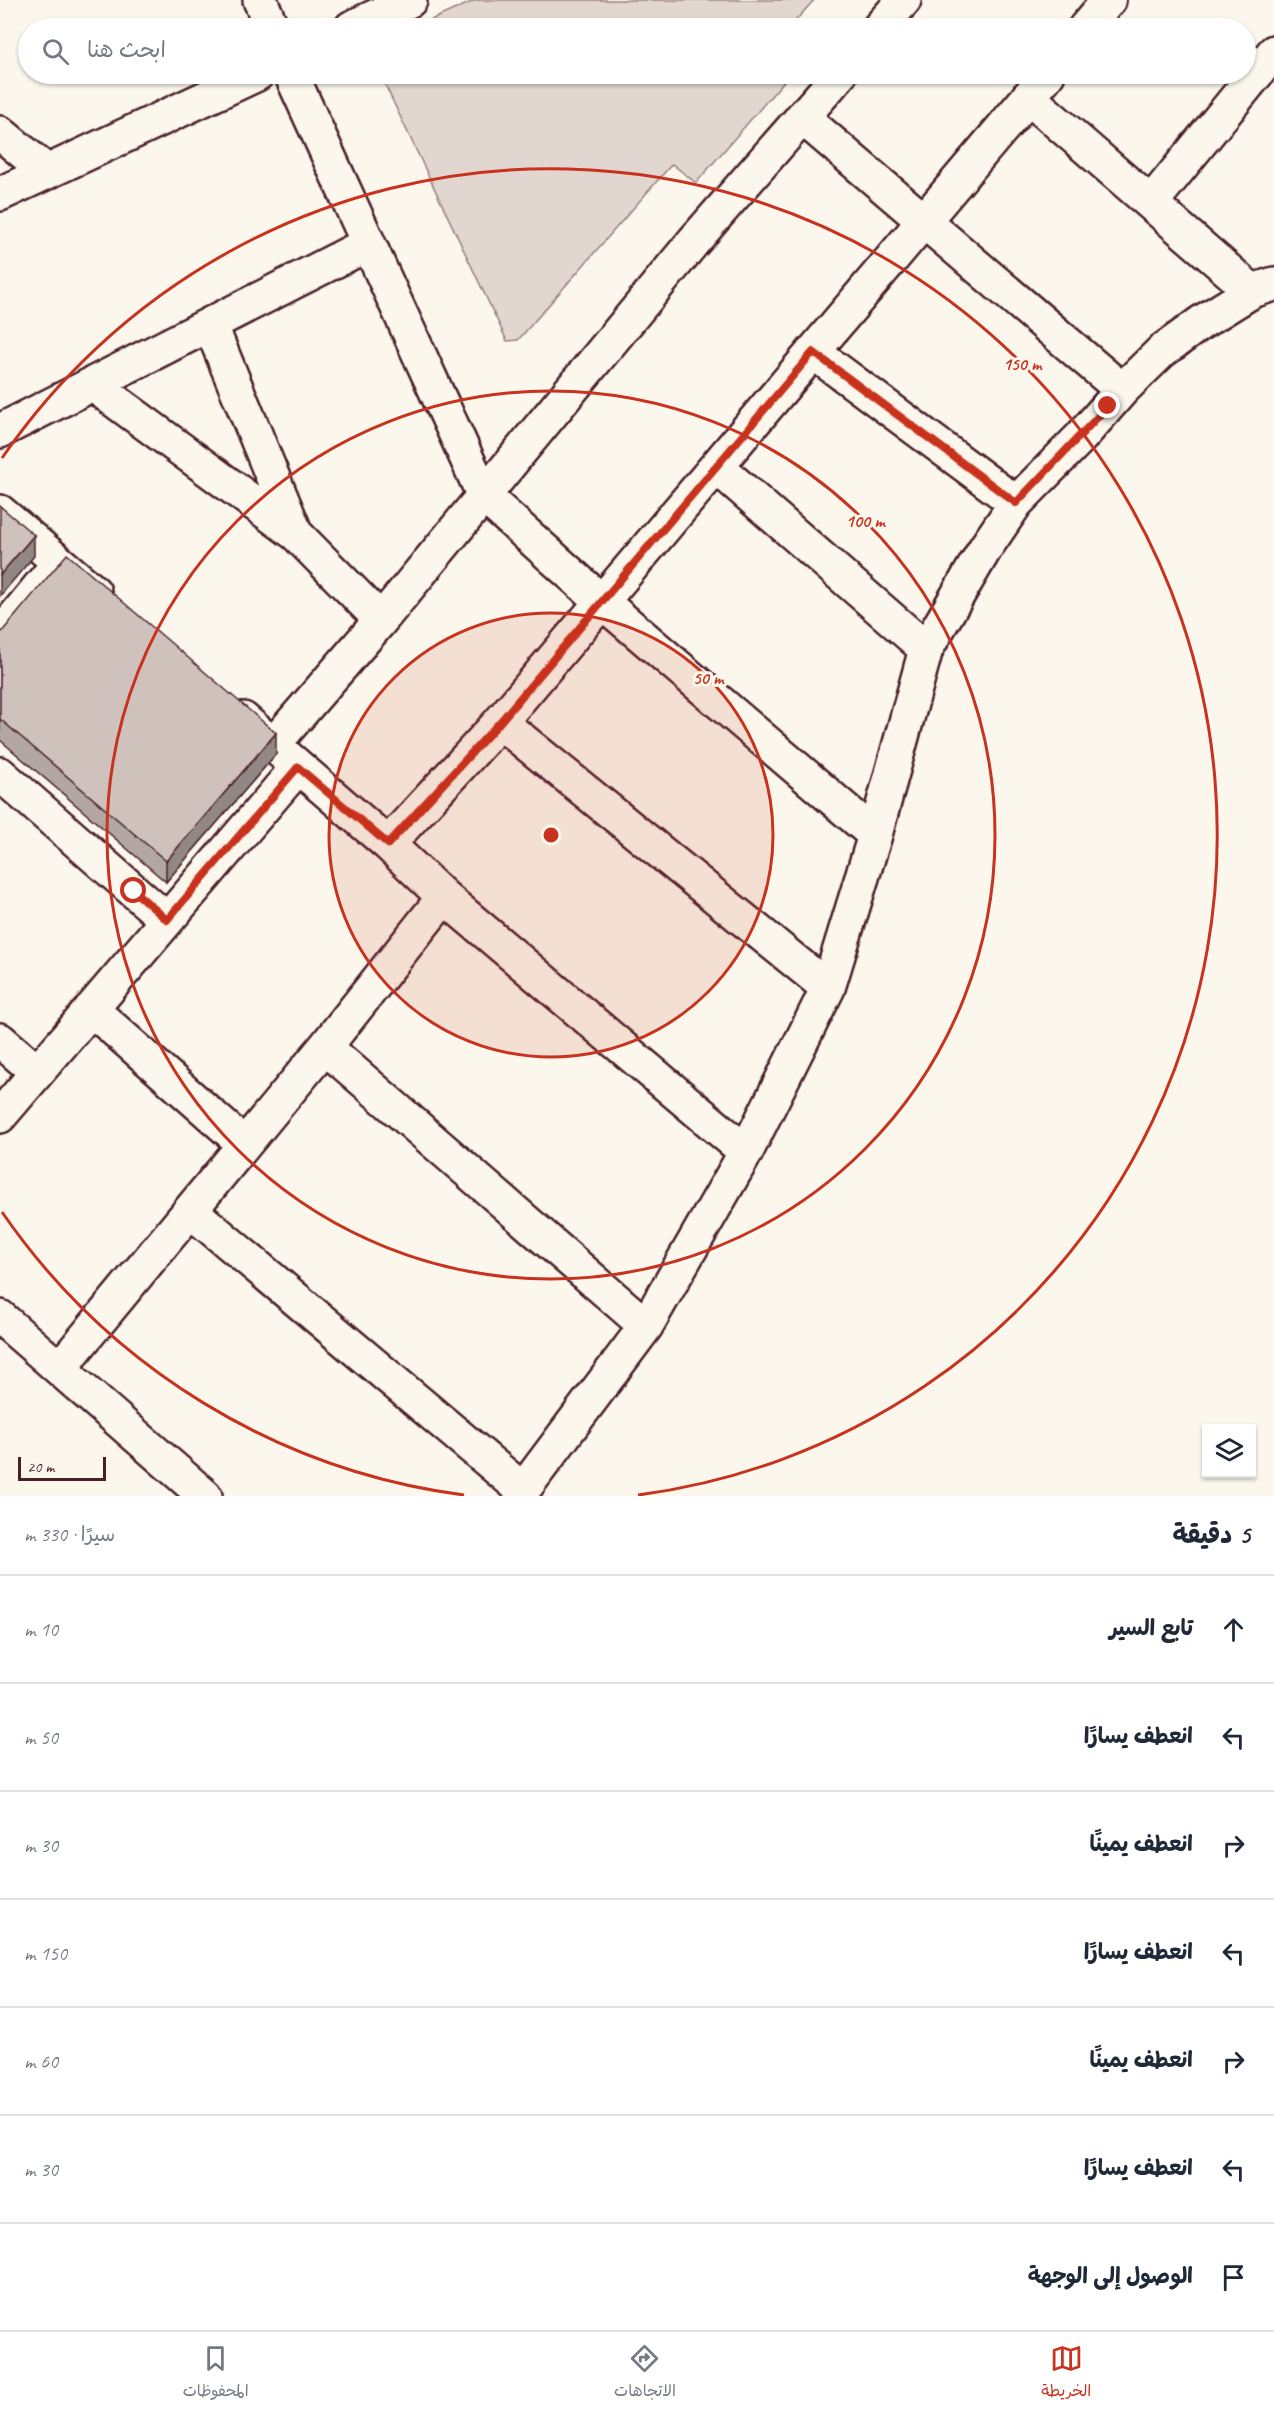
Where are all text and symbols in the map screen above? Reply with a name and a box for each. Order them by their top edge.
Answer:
search box [18,18,1256,84]
icon: search [39,35,72,68]
text: ابحث هنا [87,36,166,64]
text: 150 m [1003,353,1043,375]
route end [1094,392,1120,418]
text: 100 m [846,510,886,532]
text: 50 m [693,667,725,689]
centre of rings [541,825,561,845]
route start [120,877,146,903]
map controls [1202,1424,1256,1478]
button: layers [1202,1424,1256,1478]
scale bar [18,1454,106,1482]
text: 20 m [27,1457,54,1477]
text: 5 دقيقة [1172,1518,1250,1551]
text: سيرًا · 330 m [24,1522,115,1547]
icon: ahead [1217,1613,1250,1646]
text: تابع السير [1109,1614,1193,1642]
text: 10 m [24,1617,58,1642]
icon: left [1217,1721,1250,1754]
text: انعطف يسارًا [1084,1722,1193,1750]
text: 50 m [24,1725,58,1750]
icon: right [1217,1829,1250,1862]
text: انعطف يمينًا [1089,1830,1193,1858]
text: 30 m [24,1833,58,1858]
icon: left [1217,1937,1250,1970]
text: انعطف يسارًا [1084,1938,1193,1966]
text: 150 m [24,1941,67,1966]
icon: right [1217,2045,1250,2078]
text: انعطف يمينًا [1089,2046,1193,2074]
text: 60 m [24,2049,58,2074]
icon: left [1217,2153,1250,2186]
text: انعطف يسارًا [1084,2154,1193,2182]
text: 30 m [24,2157,58,2182]
icon: arrive [1217,2261,1250,2294]
text: الوصول إلى الوجهة [1028,2262,1193,2290]
tab: المحفوظات [183,2342,249,2405]
tab: الاتجاهات [614,2342,676,2405]
tab: الخريطة [1041,2342,1091,2405]

